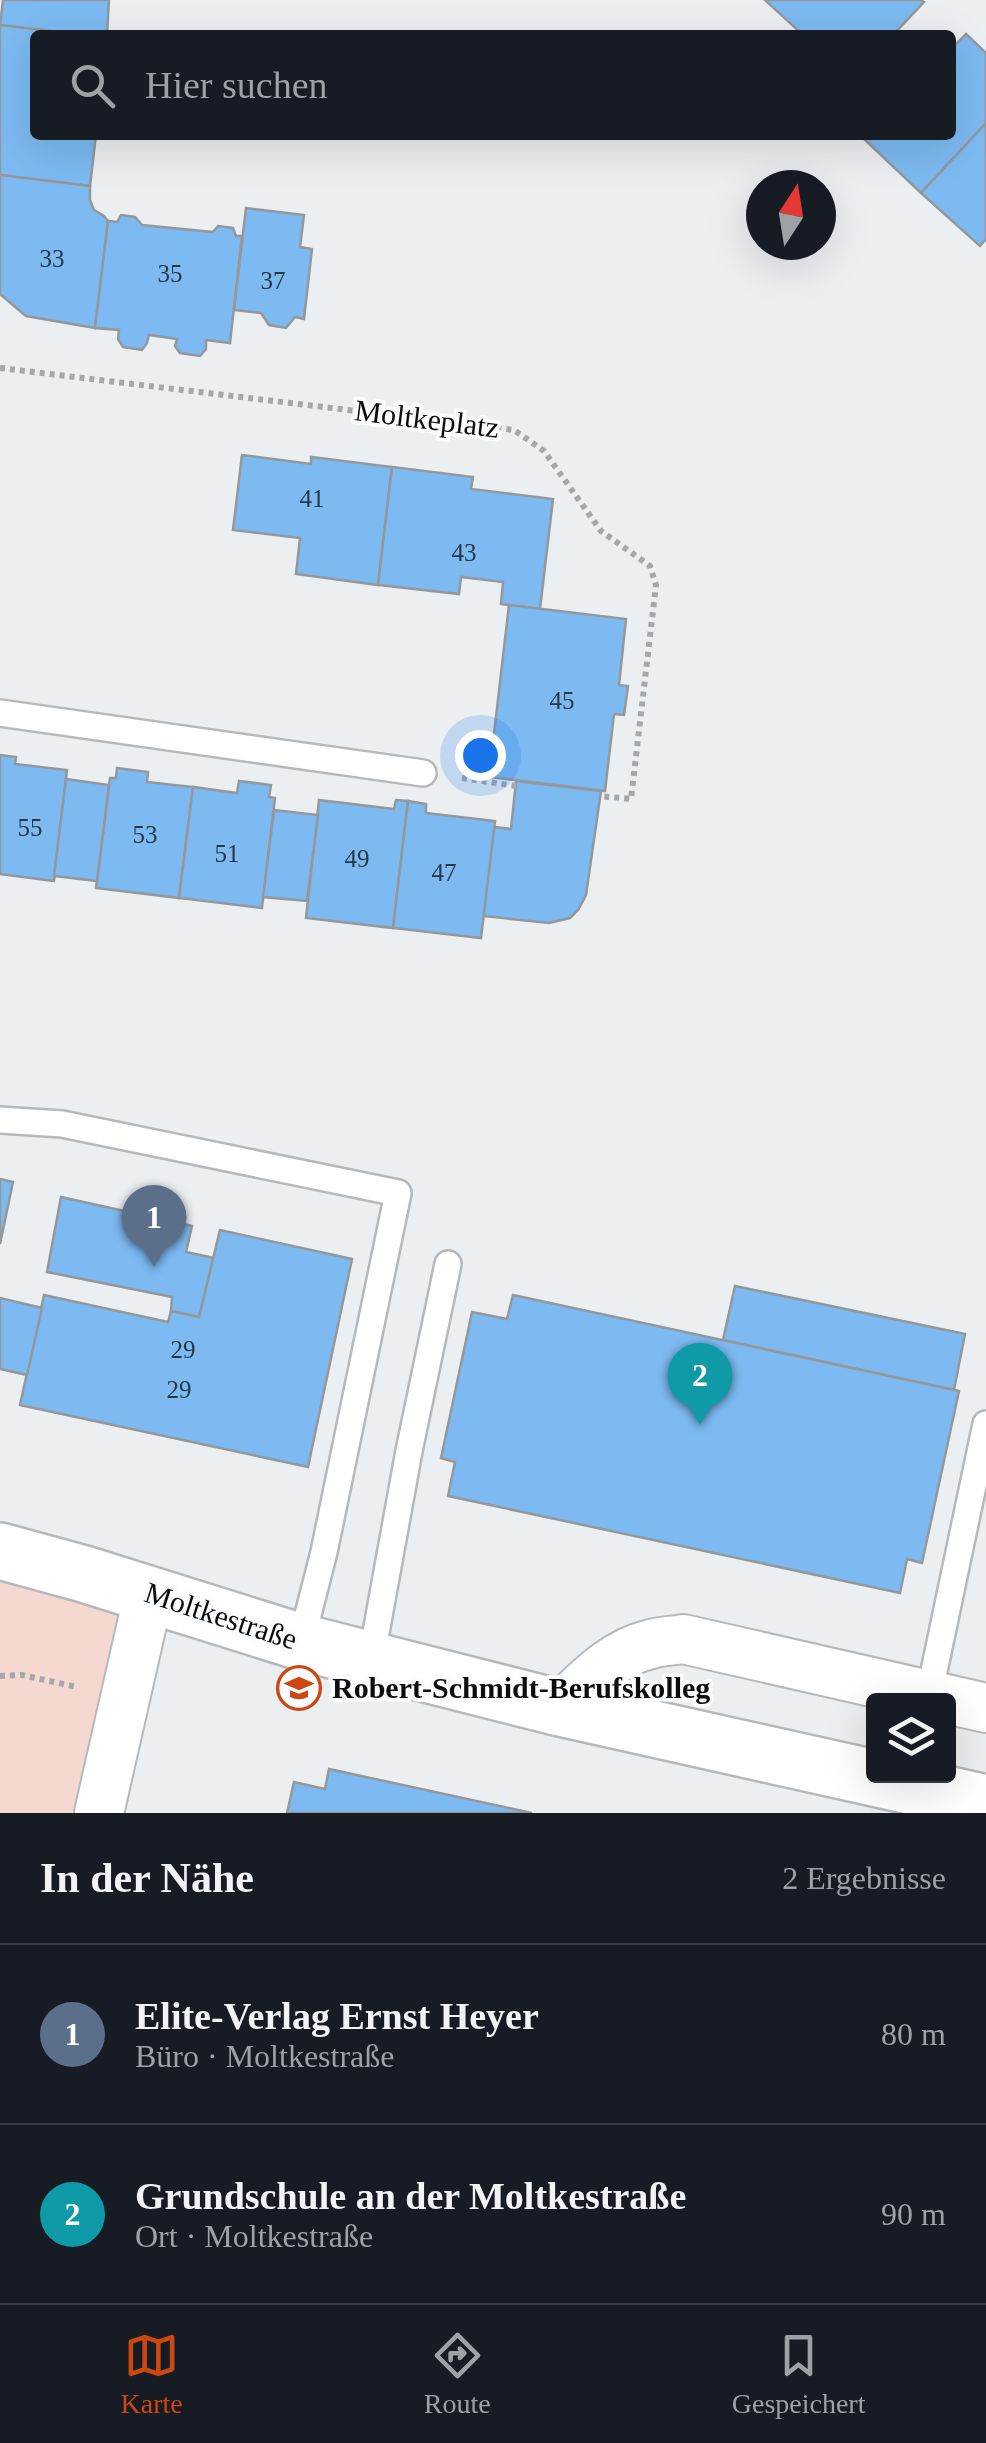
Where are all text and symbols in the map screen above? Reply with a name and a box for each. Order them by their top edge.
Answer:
search box [30,30,956,140]
icon: search [65,58,120,113]
text: Hier suchen [145,64,328,106]
north arrow [746,170,836,260]
house number: 33 [40,245,65,272]
house number: 35 [158,260,183,287]
house number: 37 [261,267,286,294]
street label: Moltkeplatz [353,393,501,444]
house number: 41 [300,485,325,512]
house number: 43 [452,539,477,566]
house number: 45 [550,687,575,714]
your location [455,730,506,781]
house number: 55 [18,814,43,841]
house number: 53 [133,821,158,848]
house number: 51 [215,840,240,867]
house number: 49 [345,845,370,872]
house number: 47 [432,859,457,886]
pin: 1 [122,1184,186,1267]
house number: 29 [171,1336,196,1363]
pin: 2 [668,1342,732,1425]
house number: 29 [167,1376,192,1403]
street label: Moltkestraße [141,1575,302,1656]
school or university icon: Robert-Schmidt-Berufskolleg [276,1665,322,1711]
place label: Robert-Schmidt-Berufskolleg [332,1671,710,1704]
map controls [866,1693,956,1783]
button: layers [866,1693,956,1783]
text: In der Nähe [40,1855,254,1901]
text: 2 Ergebnisse [782,1860,946,1896]
text: Elite-Verlag Ernst Heyer [135,1995,539,2037]
text: 1 [65,2016,81,2052]
text: 80 m [881,2016,946,2052]
text: Büro · Moltkestraße [135,2038,395,2074]
text: Grundschule an der Moltkestraße [135,2175,686,2217]
text: 2 [65,2196,81,2232]
text: 90 m [881,2196,946,2232]
text: Ort · Moltkestraße [135,2218,373,2254]
tab: Karte [121,2328,183,2420]
tab: Route [424,2328,491,2420]
tab: Gespeichert [732,2328,865,2420]

